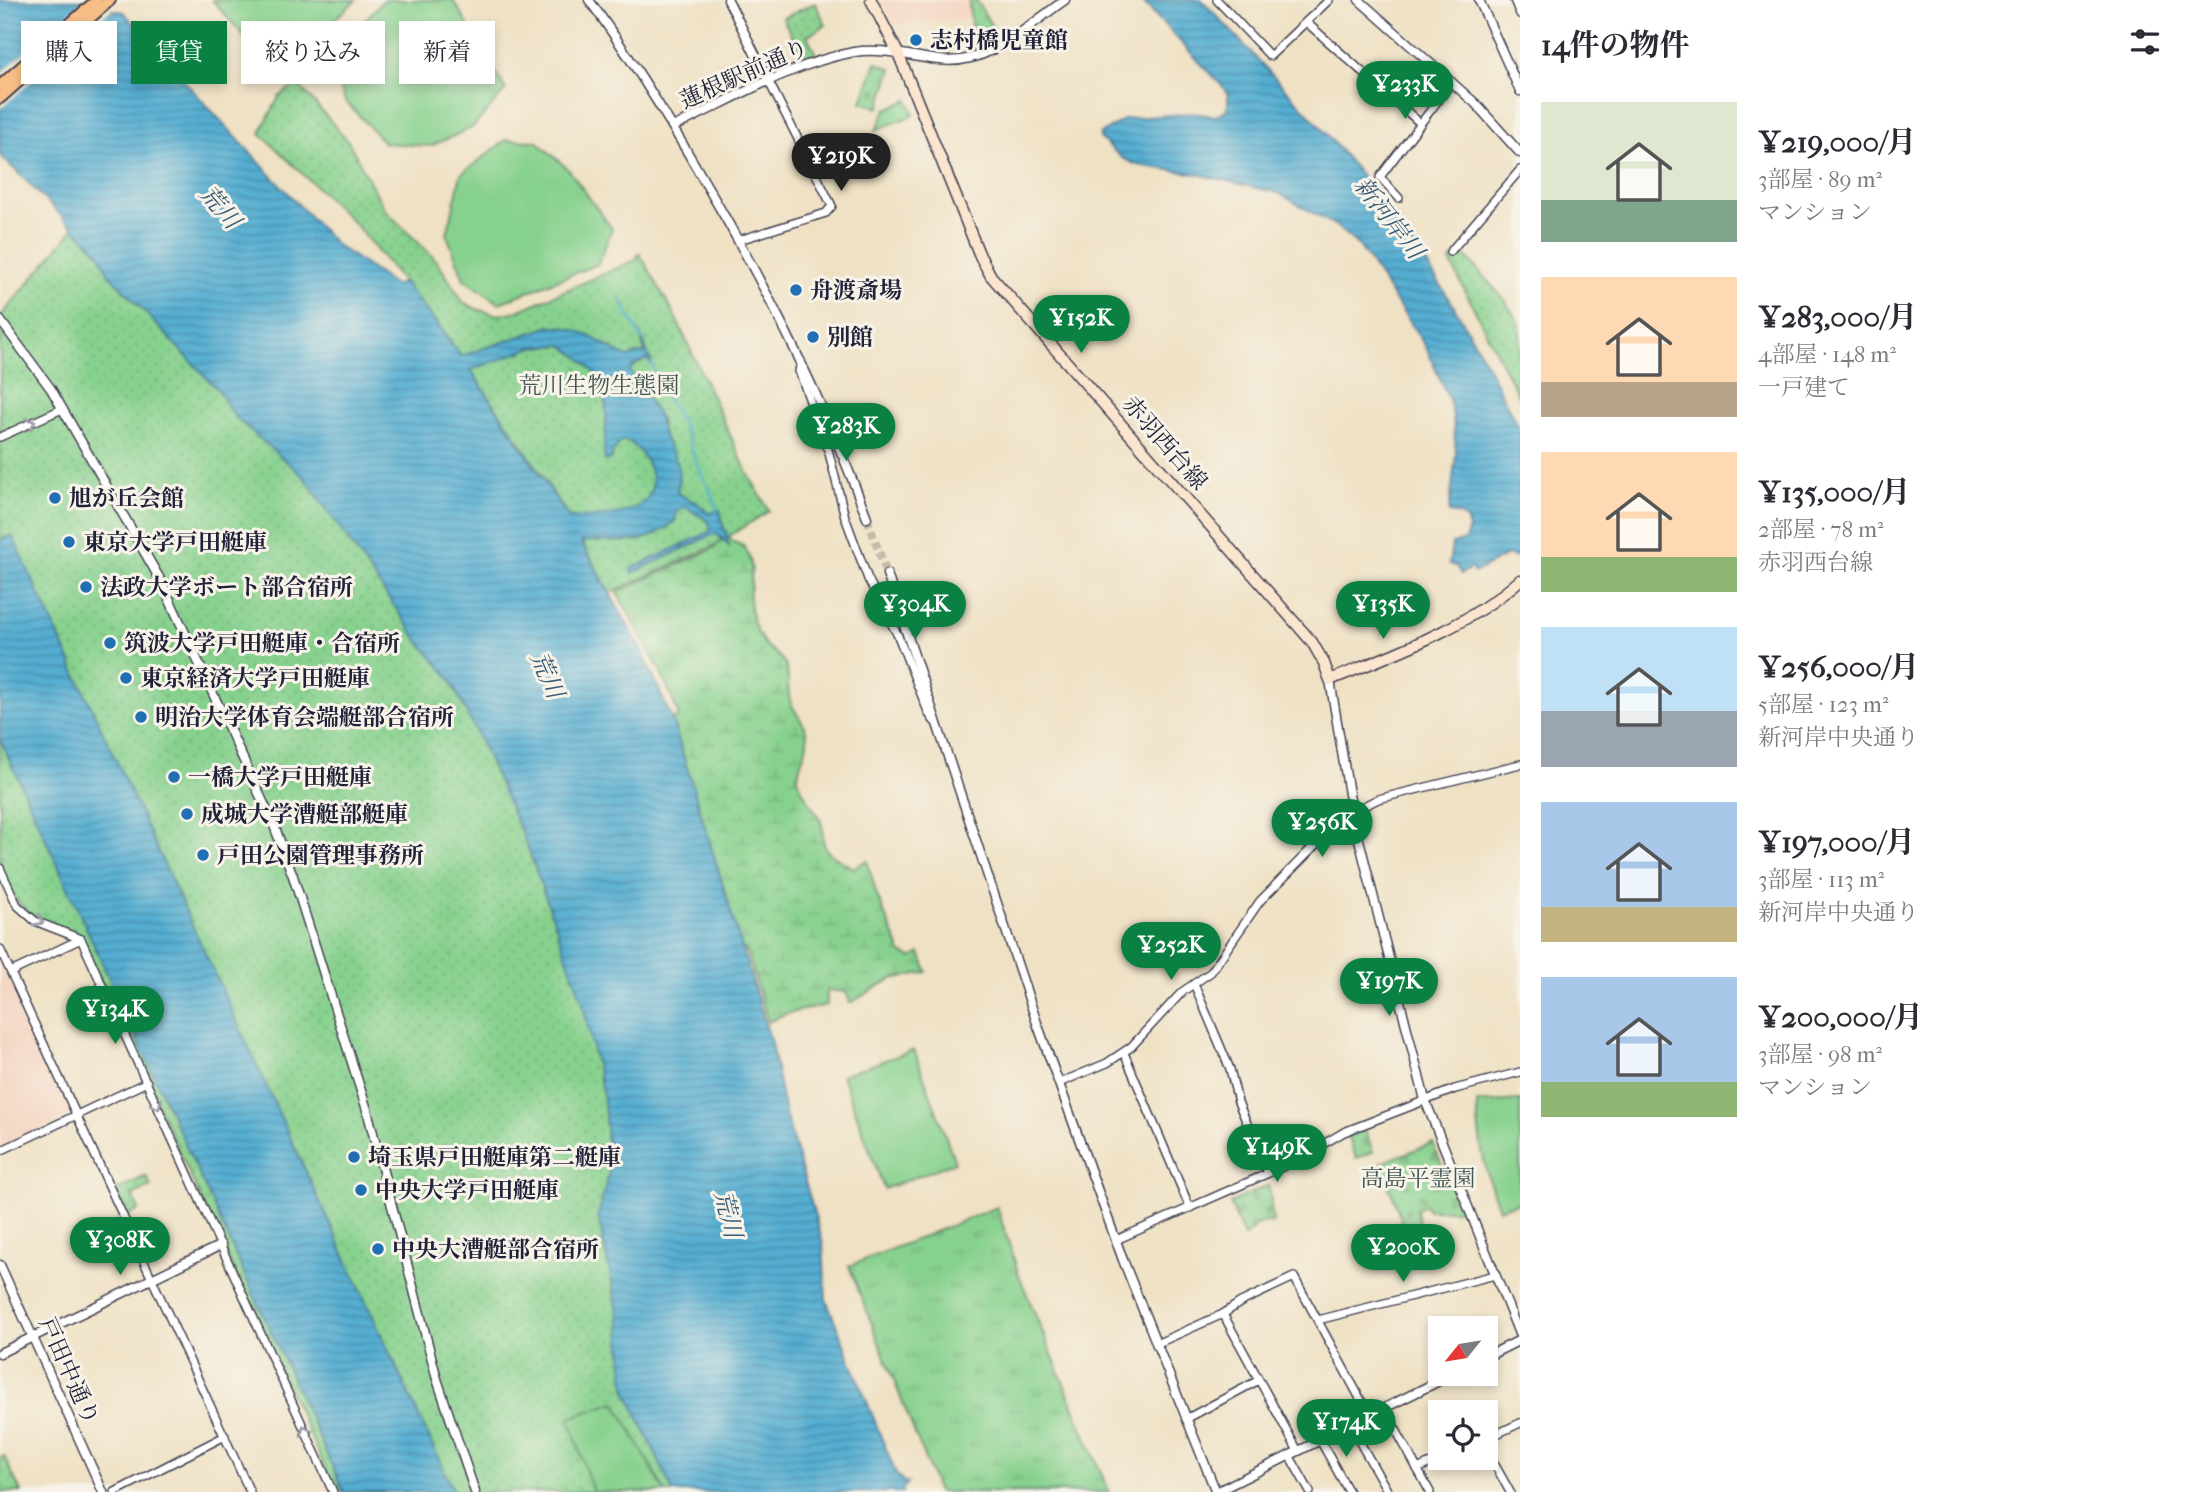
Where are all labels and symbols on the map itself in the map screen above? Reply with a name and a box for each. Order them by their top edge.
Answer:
place label: 志村橋児童館 [930,27,1068,54]
marker: 志村橋児童館 [908,32,924,48]
street label: 蓮根駅前通り [675,34,813,114]
pin: ¥233K [1356,61,1454,121]
pin: ¥219K [792,134,890,193]
water label: 新河岸川 [1348,172,1431,267]
water label: 荒川 [194,180,248,237]
place label: 舟渡斎場 [810,277,902,304]
marker: 舟渡斎場 [788,282,804,298]
pin: ¥152K [1032,296,1130,355]
place label: 別館 [827,324,873,351]
marker: 別館 [805,329,821,345]
park label: 荒川生物生態園 [519,372,680,399]
street label: 赤羽西台線 [1117,391,1213,495]
pin: ¥283K [797,404,895,463]
one-way arrow [24,417,36,431]
place label: 旭が丘会館 [69,485,184,512]
marker: 旭が丘会館 [47,490,63,506]
place label: 東京大学戸田艇庫 [83,529,267,556]
marker: 東京大学戸田艇庫 [61,534,77,550]
place label: 法政大学ボート部合宿所 [100,574,353,601]
marker: 法政大学ボート部合宿所 [78,579,94,595]
pin: ¥304K [866,582,964,641]
pin: ¥135K [1334,582,1432,641]
place label: 筑波大学戸田艇庫・合宿所 [124,630,400,657]
marker: 筑波大学戸田艇庫・合宿所 [102,635,118,651]
water label: 荒川 [524,647,571,705]
place label: 東京経済大学戸田艇庫 [140,665,370,692]
marker: 東京経済大学戸田艇庫 [118,670,134,686]
place label: 明治大学体育会端艇部合宿所 [155,704,454,731]
marker: 明治大学体育会端艇部合宿所 [133,709,149,725]
place label: 一橋大学戸田艇庫 [188,764,372,791]
marker: 一橋大学戸田艇庫 [166,769,182,785]
pin: ¥256K [1273,800,1371,859]
place label: 成城大学漕艇部艇庫 [201,801,408,828]
marker: 成城大学漕艇部艇庫 [179,806,195,822]
place label: 戸田公園管理事務所 [217,842,424,869]
marker: 戸田公園管理事務所 [195,847,211,863]
one-way arrow [32,913,45,927]
pin: ¥252K [1122,922,1220,982]
pin: ¥197K [1340,958,1438,1018]
pin: ¥134K [66,986,164,1046]
one-way arrow [149,1098,163,1110]
pin: ¥149K [1228,1124,1326,1184]
place label: 埼玉県戸田艇庫第二艇庫 [368,1144,621,1171]
marker: 埼玉県戸田艇庫第二艇庫 [346,1149,362,1165]
park label: 高島平霊園 [1361,1165,1476,1192]
place label: 中央大学戸田艇庫 [375,1177,559,1204]
marker: 中央大学戸田艇庫 [353,1182,369,1198]
water label: 荒川 [709,1187,748,1244]
pin: ¥308K [71,1218,169,1277]
pin: ¥200K [1354,1224,1452,1284]
place label: 中央大漕艇部合宿所 [392,1236,599,1263]
marker: 中央大漕艇部合宿所 [370,1241,386,1257]
street label: 戸田中通り [33,1313,105,1429]
north arrow [1428,1316,1498,1386]
pin: ¥174K [1297,1400,1395,1459]
one-way arrow [299,1425,313,1437]

